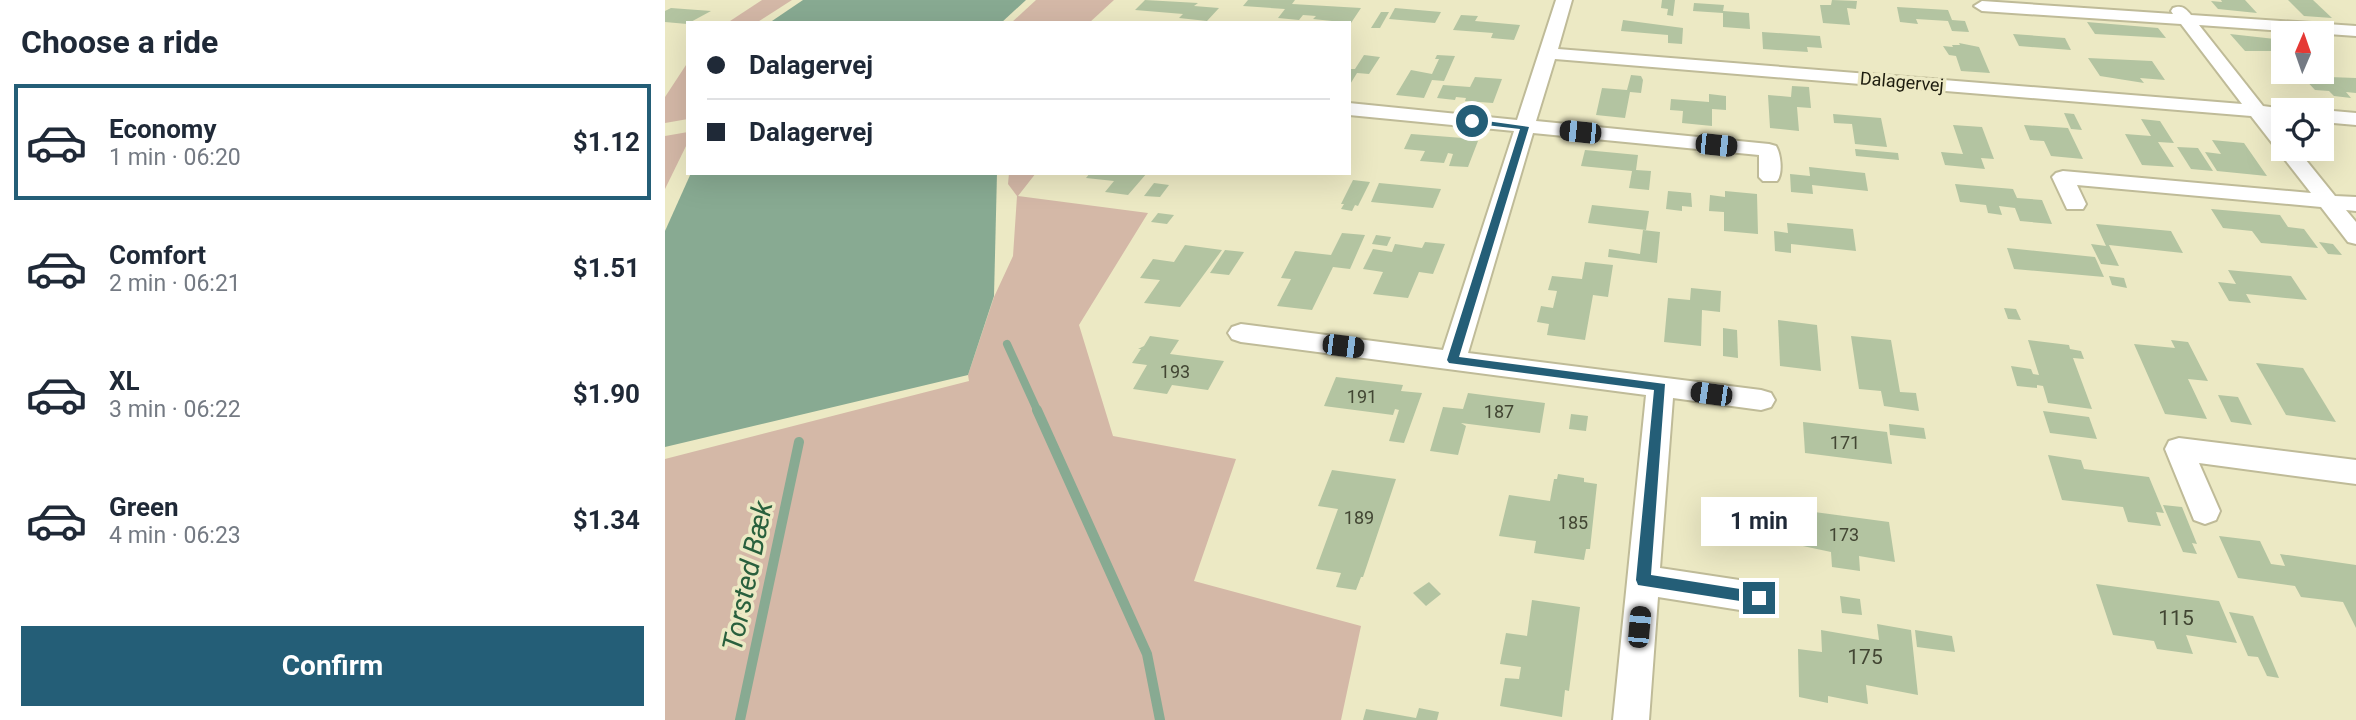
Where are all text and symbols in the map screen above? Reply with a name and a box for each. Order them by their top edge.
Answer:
north arrow [2271,21,2335,84]
map controls [2271,21,2334,161]
text: Choose a ride [21,23,218,61]
text: Dalagervej [749,50,873,80]
street label: Dalagervej [1859,67,1945,96]
button: locate [2271,98,2334,161]
route start [1456,105,1488,137]
icon: car [25,111,88,174]
text: Economy [109,114,216,144]
text: Dalagervej [749,117,873,147]
car [1559,119,1602,145]
text: $1.12 [573,127,640,157]
car [1695,132,1738,158]
text: 1 min · 06:20 [109,144,241,171]
icon: car [25,237,88,300]
text: Comfort [109,240,206,270]
text: $1.51 [573,253,640,283]
text: 2 min · 06:21 [109,270,241,297]
car [1321,333,1366,359]
house number: 193 [1160,361,1190,382]
icon: car [25,363,88,426]
text: XL [109,366,140,396]
text: $1.90 [573,379,640,409]
car [1689,381,1734,407]
house number: 191 [1347,386,1377,407]
text: 3 min · 06:22 [109,396,241,423]
house number: 187 [1484,401,1514,422]
house number: 171 [1830,432,1860,453]
icon: car [25,489,88,552]
text: Green [109,492,179,522]
callout: 1 min [1701,496,1817,546]
water label: Torsted Bæk [715,497,780,654]
text: $1.34 [573,505,640,535]
house number: 189 [1344,507,1374,528]
text: 1 min [1730,508,1788,535]
house number: 185 [1558,512,1588,533]
text: 4 min · 06:23 [109,522,241,549]
house number: 173 [1829,524,1859,545]
route end [1743,582,1775,614]
car [1627,605,1652,649]
house number: 115 [2158,606,2194,630]
button: Confirm [21,626,644,706]
house number: 175 [1847,645,1883,669]

